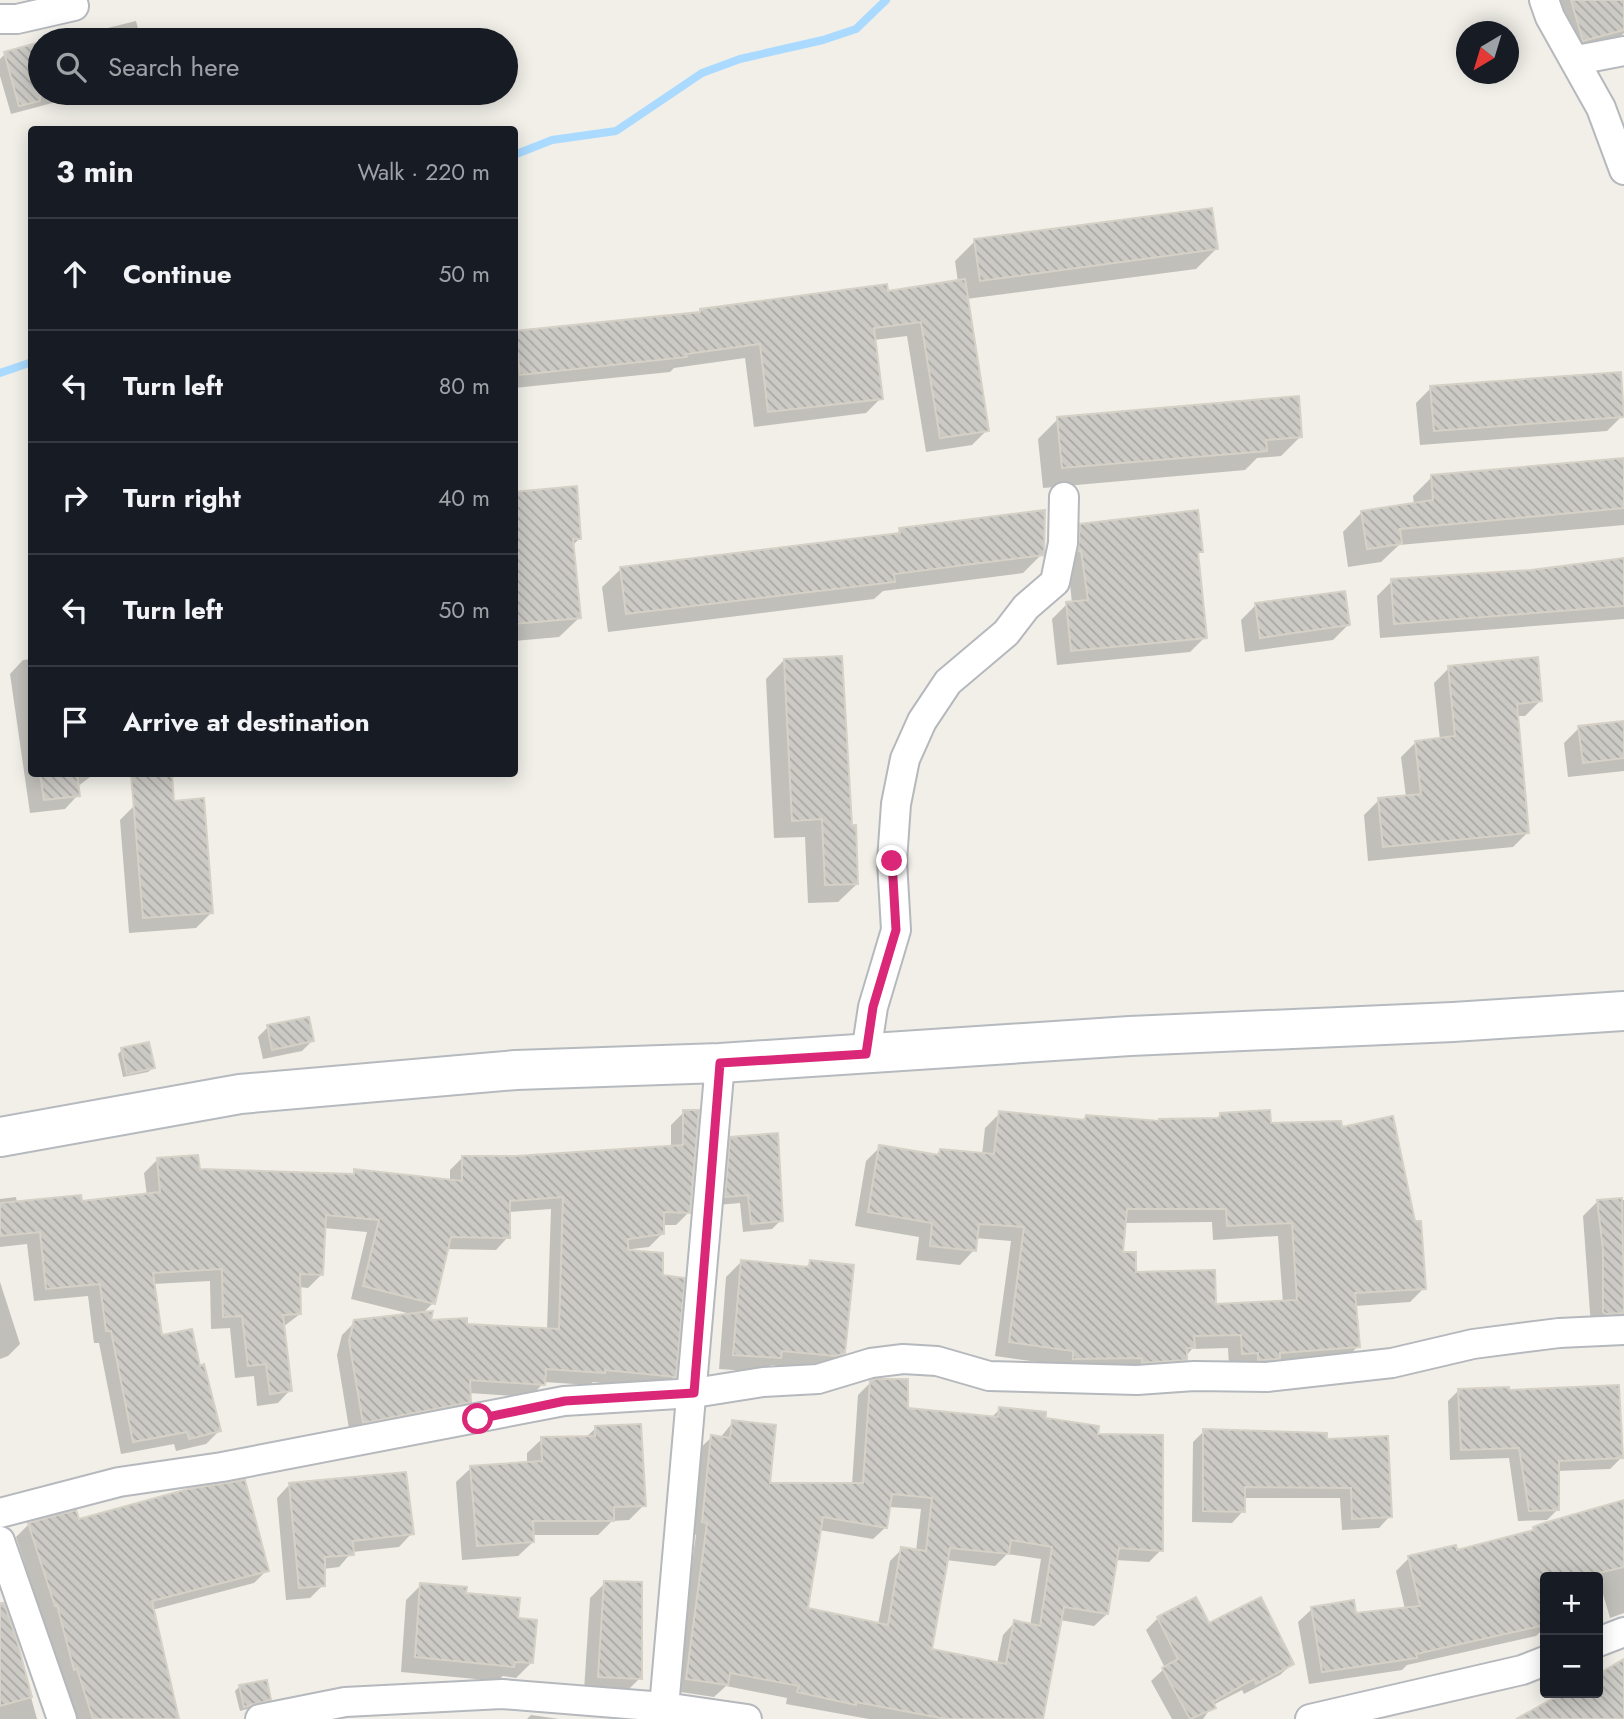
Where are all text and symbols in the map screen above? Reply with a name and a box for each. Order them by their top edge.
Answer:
north arrow [1456,21,1519,84]
search box [28,28,518,105]
icon: search [52,48,90,86]
text: Search here [108,48,240,86]
text: 3 min [56,150,134,193]
text: Walk · 220 m [358,155,490,189]
icon: ahead [56,255,94,293]
text: Continue [123,255,232,293]
text: 50 m [438,257,490,291]
icon: left [56,367,94,405]
text: Turn left [123,367,223,405]
text: 80 m [439,369,490,403]
icon: right [56,479,94,517]
text: Turn right [123,479,241,517]
text: 40 m [438,481,490,515]
icon: left [56,591,94,629]
text: Turn left [123,591,223,629]
text: 50 m [438,593,490,627]
icon: arrive [56,703,94,741]
text: Arrive at destination [123,703,370,741]
route end [876,845,907,876]
route start [462,1403,493,1434]
map controls [1540,1572,1603,1698]
button: + [1540,1572,1603,1635]
button: − [1540,1635,1603,1698]

